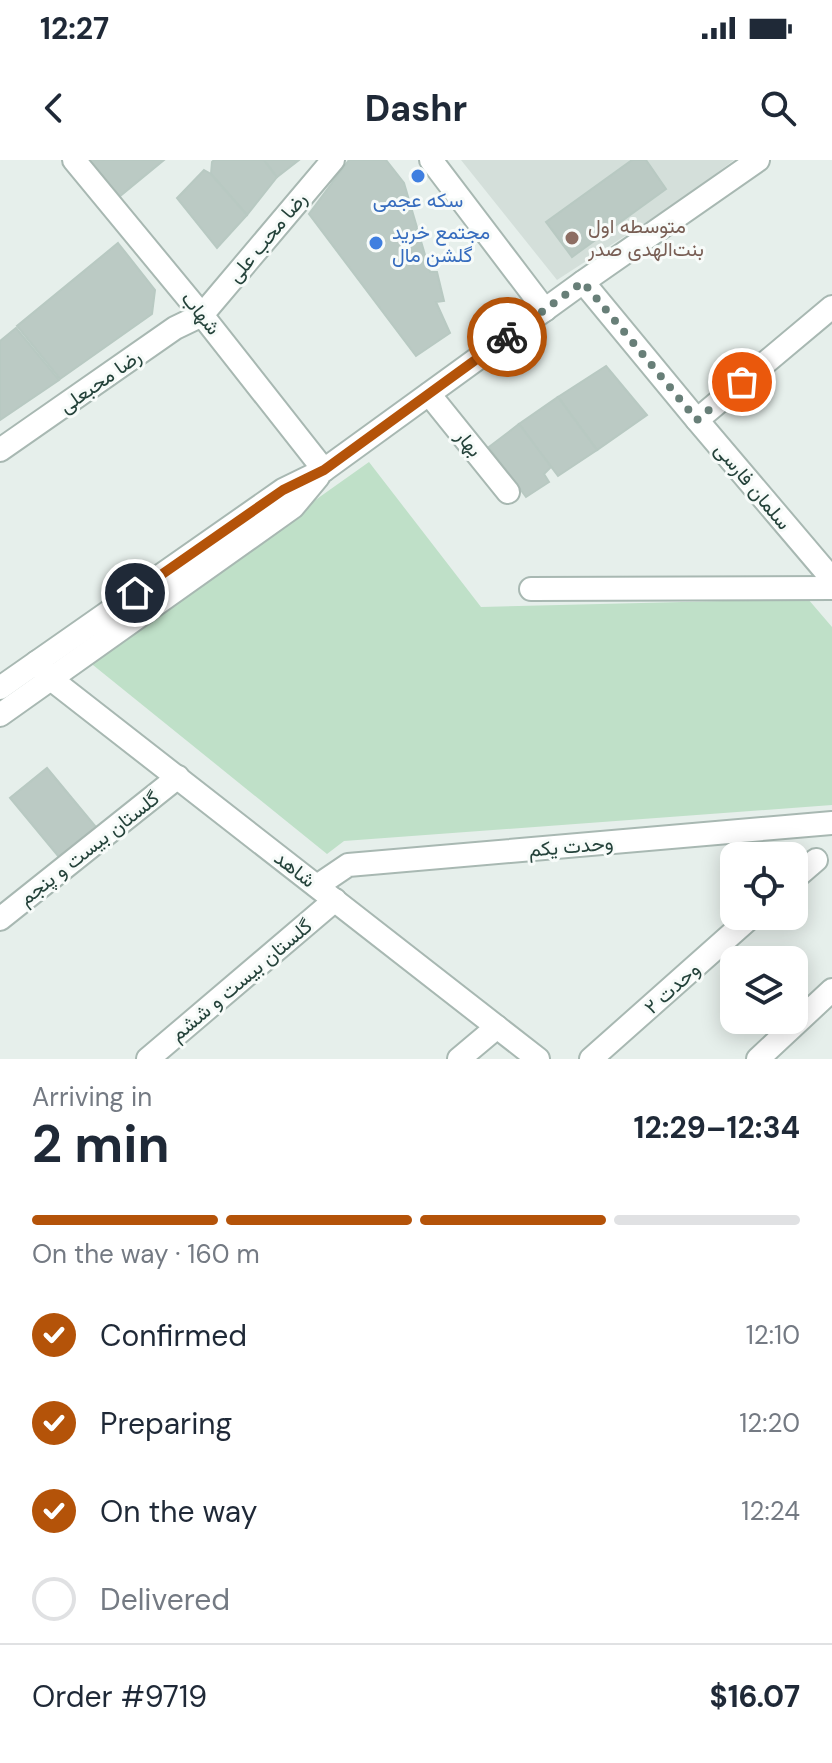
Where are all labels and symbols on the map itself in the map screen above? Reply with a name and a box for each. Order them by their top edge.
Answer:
marker: سکه عجمی [409,167,427,185]
street label: رضا محب علی [222,186,312,288]
place label: سکه عجمی [373,187,463,213]
place label: متوسطه اول بنت‌الهدی صدر [587,213,704,262]
place label: مجتمع خرید گلشن مال [392,219,490,268]
marker: متوسطه اول بنت‌الهدی صدر [563,229,581,247]
marker: مجتمع خرید گلشن مال [367,234,385,252]
street label: شهاب [176,286,226,340]
courier [467,297,547,377]
street label: رضا محبعلی [54,343,146,419]
pin [708,348,776,416]
street label: بهار [449,423,488,462]
street label: سلمان فارسی [709,437,797,535]
pin [101,559,169,627]
street label: گلستان بیست و پنجم [14,785,165,912]
street label: وحدت یکم [528,829,614,863]
street label: شاهد [269,845,321,893]
street label: گلستان بیست و ششم [165,913,317,1047]
street label: وحدت ۲ [639,956,705,1020]

